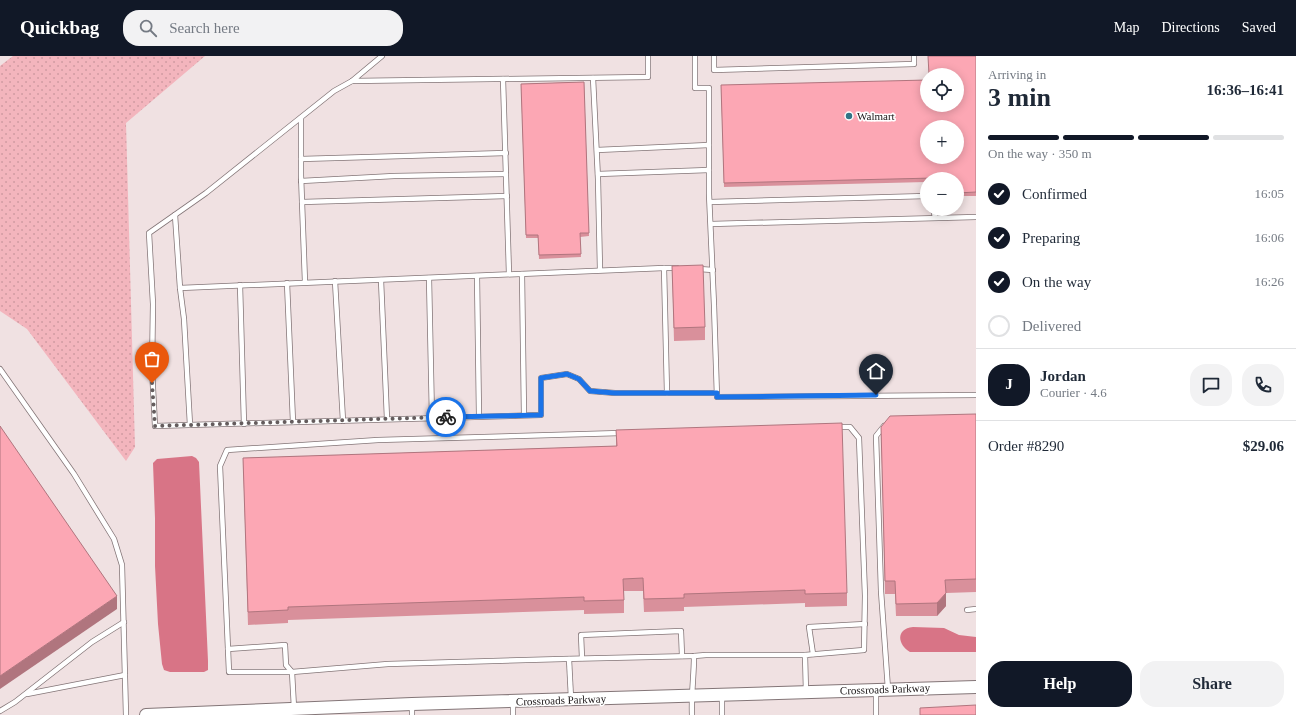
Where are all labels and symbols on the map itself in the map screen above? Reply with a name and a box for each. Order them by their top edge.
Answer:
place label: Walmart [857,110,895,122]
marker: Walmart [844,111,854,121]
pin [135,342,169,383]
pin [859,354,893,395]
courier [426,397,466,437]
street label: Crossroads Parkway [840,681,931,697]
street label: Crossroads Parkway [516,692,607,708]

